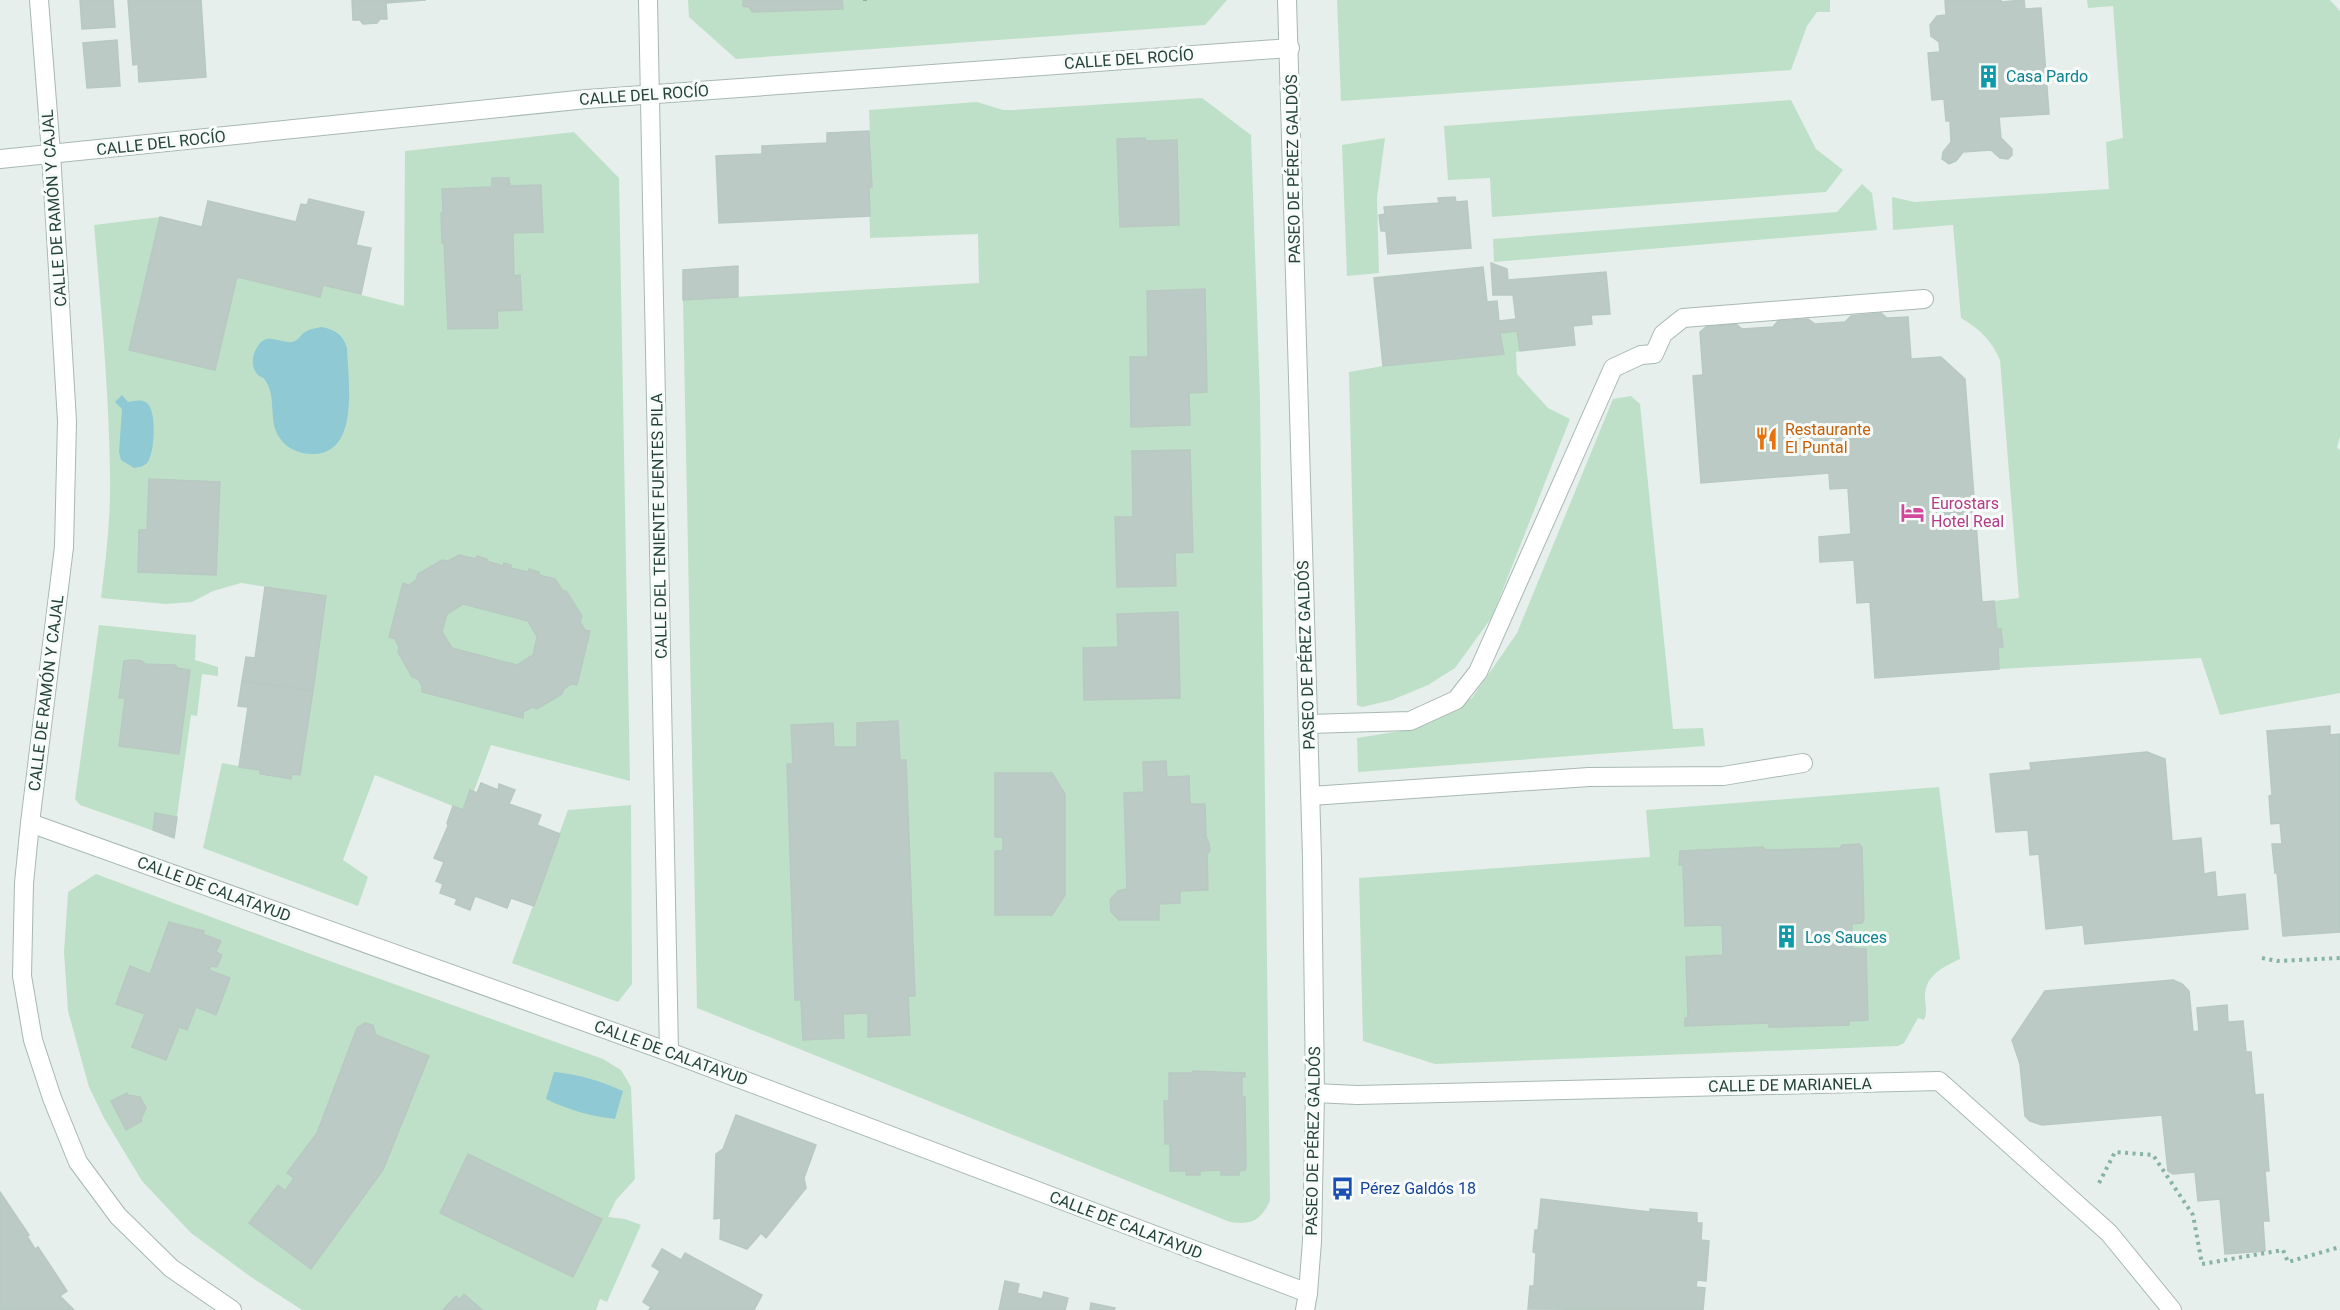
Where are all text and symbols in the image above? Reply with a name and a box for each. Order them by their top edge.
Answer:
street label: CALLE DEL ROCÍO [1064,45,1194,73]
building icon: Casa Pardo [1975,63,2001,89]
place label: Casa Pardo [2006,67,2088,86]
street label: PASEO DE PÉREZ GALDÓS [1281,74,1304,264]
street label: CALLE DEL ROCÍO [579,81,709,109]
street label: CALLE DE RAMÓN Y CAJAL [37,108,70,307]
street label: CALLE DEL ROCÍO [95,127,227,159]
street label: CALLE DEL TENIENTE FUENTES PILA [647,393,671,659]
place label: Restaurante El Puntal [1785,420,1871,457]
restaurant icon: Restaurante El Puntal [1754,425,1780,451]
place label: Eurostars Hotel Real [1931,494,2004,531]
hotel icon: Eurostars Hotel Real [1900,499,1926,525]
street label: PASEO DE PÉREZ GALDÓS [1292,560,1319,750]
street label: CALLE DE RAMÓN Y CAJAL [24,593,68,792]
street label: CALLE DE CALATAYUD [135,852,293,926]
building icon: Los Sauces [1774,924,1800,950]
place label: Los Sauces [1805,928,1887,947]
street label: CALLE DE CALATAYUD [592,1016,750,1090]
street label: PASEO DE PÉREZ GALDÓS [1301,1046,1324,1236]
street label: CALLE DE MARIANELA [1708,1074,1873,1096]
bus stop icon: Pérez Galdós 18 [1329,1175,1355,1201]
place label: Pérez Galdós 18 [1360,1179,1476,1198]
street label: CALLE DE CALATAYUD [1047,1187,1205,1263]

